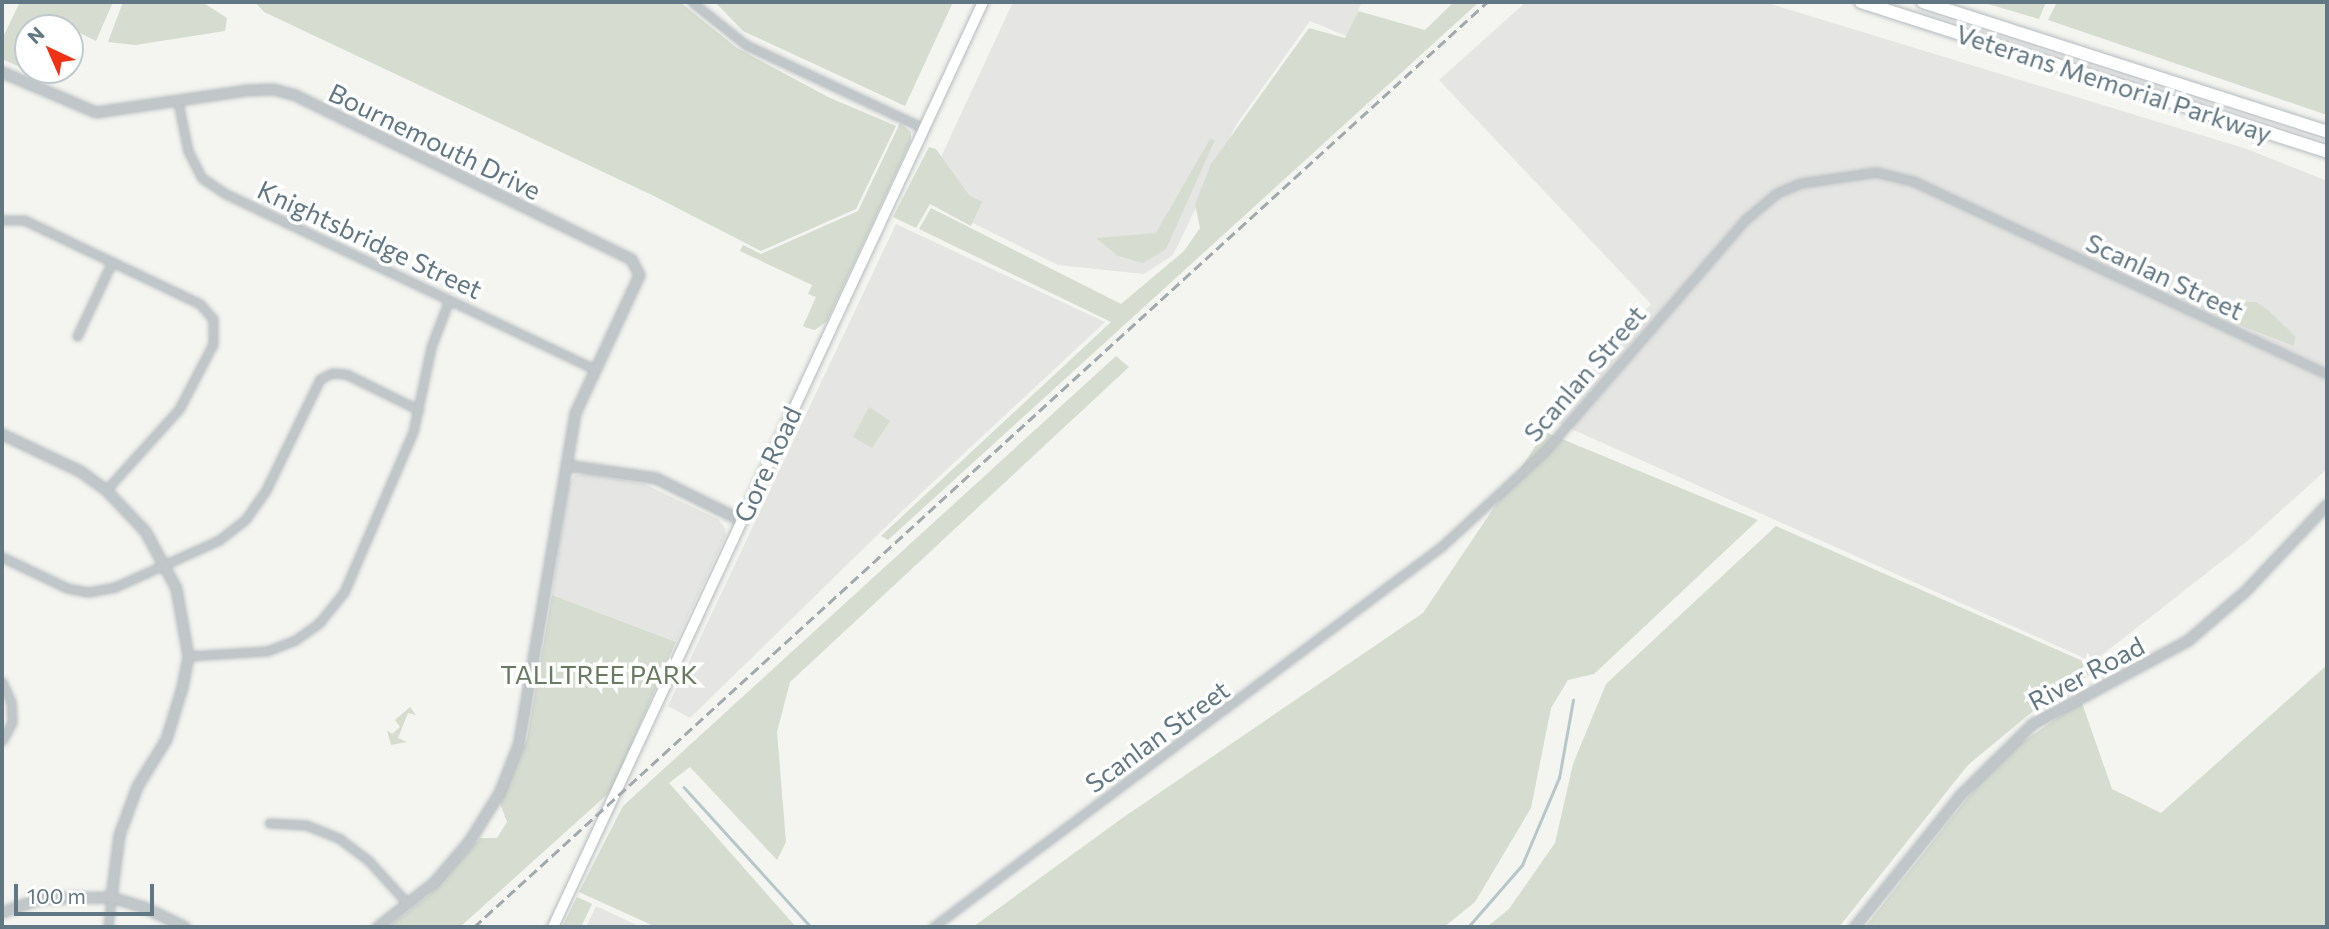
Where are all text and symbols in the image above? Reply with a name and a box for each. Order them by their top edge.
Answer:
north arrow [14,14,84,84]
street label: Veterans Memorial Parkway [1952,17,2276,149]
text: N [22,22,49,48]
street label: Bournemouth Drive [324,76,546,206]
street label: Knightsbridge Street [253,173,487,305]
street label: Scanlan Street [2081,226,2249,326]
street label: Scanlan Street [1516,299,1652,447]
street label: Gore Road [727,401,807,527]
street label: River Road [2023,629,2149,717]
park label: TALLTREE PARK [500,658,698,690]
street label: Scanlan Street [1079,673,1235,799]
scale bar [18,870,158,914]
text: 100 m [27,883,86,908]

